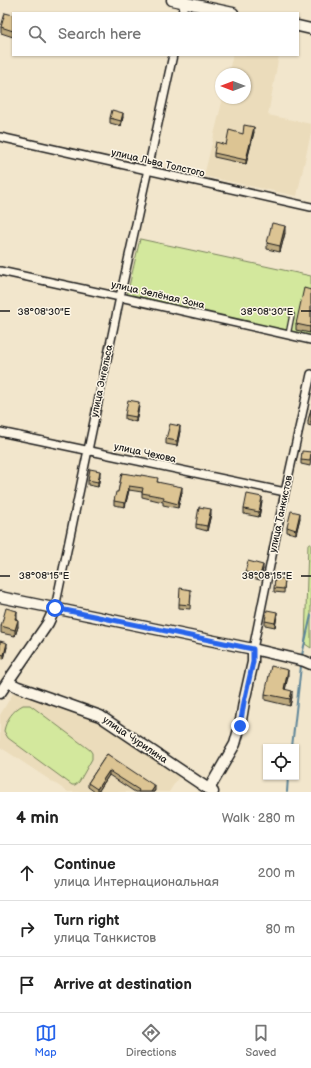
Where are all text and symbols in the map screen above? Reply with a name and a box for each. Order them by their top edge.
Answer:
search box [12,12,299,56]
icon: search [26,23,48,45]
text: Search here [58,25,141,44]
north arrow [215,68,251,104]
street label: улица Льва Толстого [110,146,206,180]
street label: улица Зелёная Зона [110,278,206,312]
text: 38°08'30"E [18,306,71,318]
text: 38°08'30"E [241,306,294,318]
street label: улица Энгельса [88,344,116,418]
street label: улица Чехова [113,441,177,465]
street label: улица Танкистов [267,474,295,554]
text: 38°08'15"E [19,570,70,582]
text: 38°08'15"E [242,570,293,582]
route start [46,599,64,617]
street label: улица Чурилина [100,714,170,766]
route end [231,717,249,735]
map controls [263,744,299,780]
button: locate [263,744,299,780]
text: 4 min [16,808,59,828]
text: Walk · 280 m [222,810,295,826]
text: Continue [54,855,116,874]
icon: ahead [16,862,38,884]
text: 200 m [258,865,295,881]
text: улица Интернациональная [54,874,219,890]
text: Turn right [54,911,119,930]
icon: right [16,918,38,940]
text: 80 m [266,921,295,937]
text: улица Танкистов [54,930,156,946]
icon: arrive [16,974,38,996]
text: Arrive at destination [54,975,192,994]
tab: Map [35,1022,57,1059]
tab: Directions [126,1022,176,1059]
tab: Saved [246,1022,276,1059]

